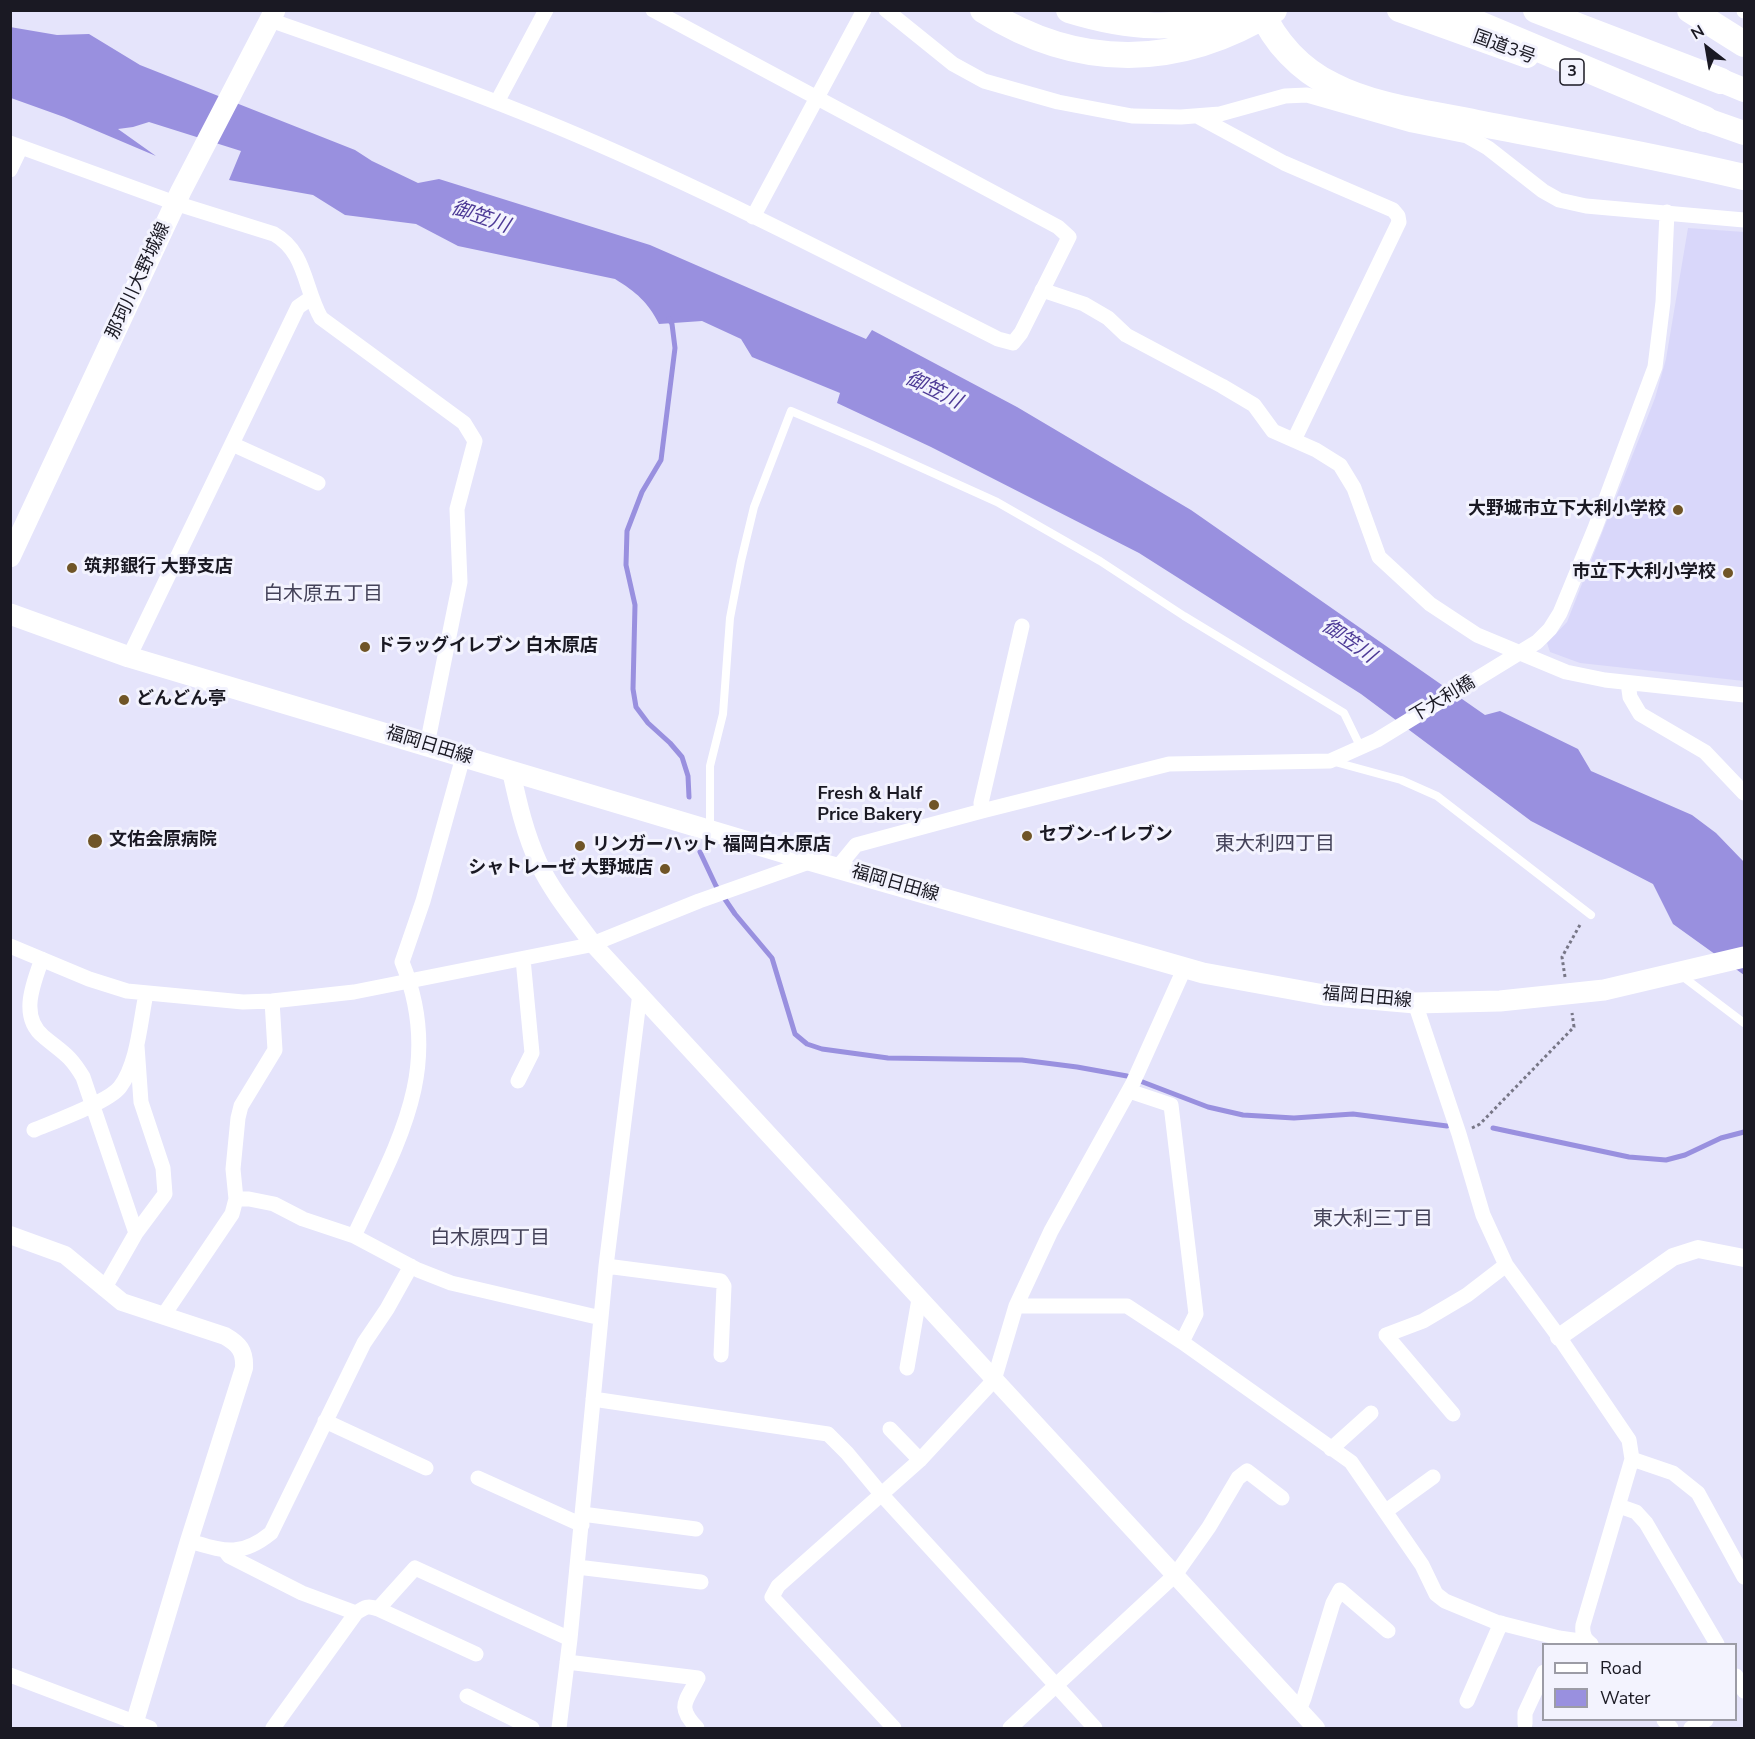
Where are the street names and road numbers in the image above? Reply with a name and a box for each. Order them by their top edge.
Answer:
street label: 国道3号 [1470,27,1538,69]
road number: 3 [1560,59,1584,85]
street label: 那珂川大野城線 [103,219,175,343]
street label: 下大利橋 [1407,672,1479,728]
street label: 福岡日田線 [383,723,475,769]
street label: 福岡日田線 [849,861,941,907]
street label: 福岡日田線 [1321,983,1413,1013]

